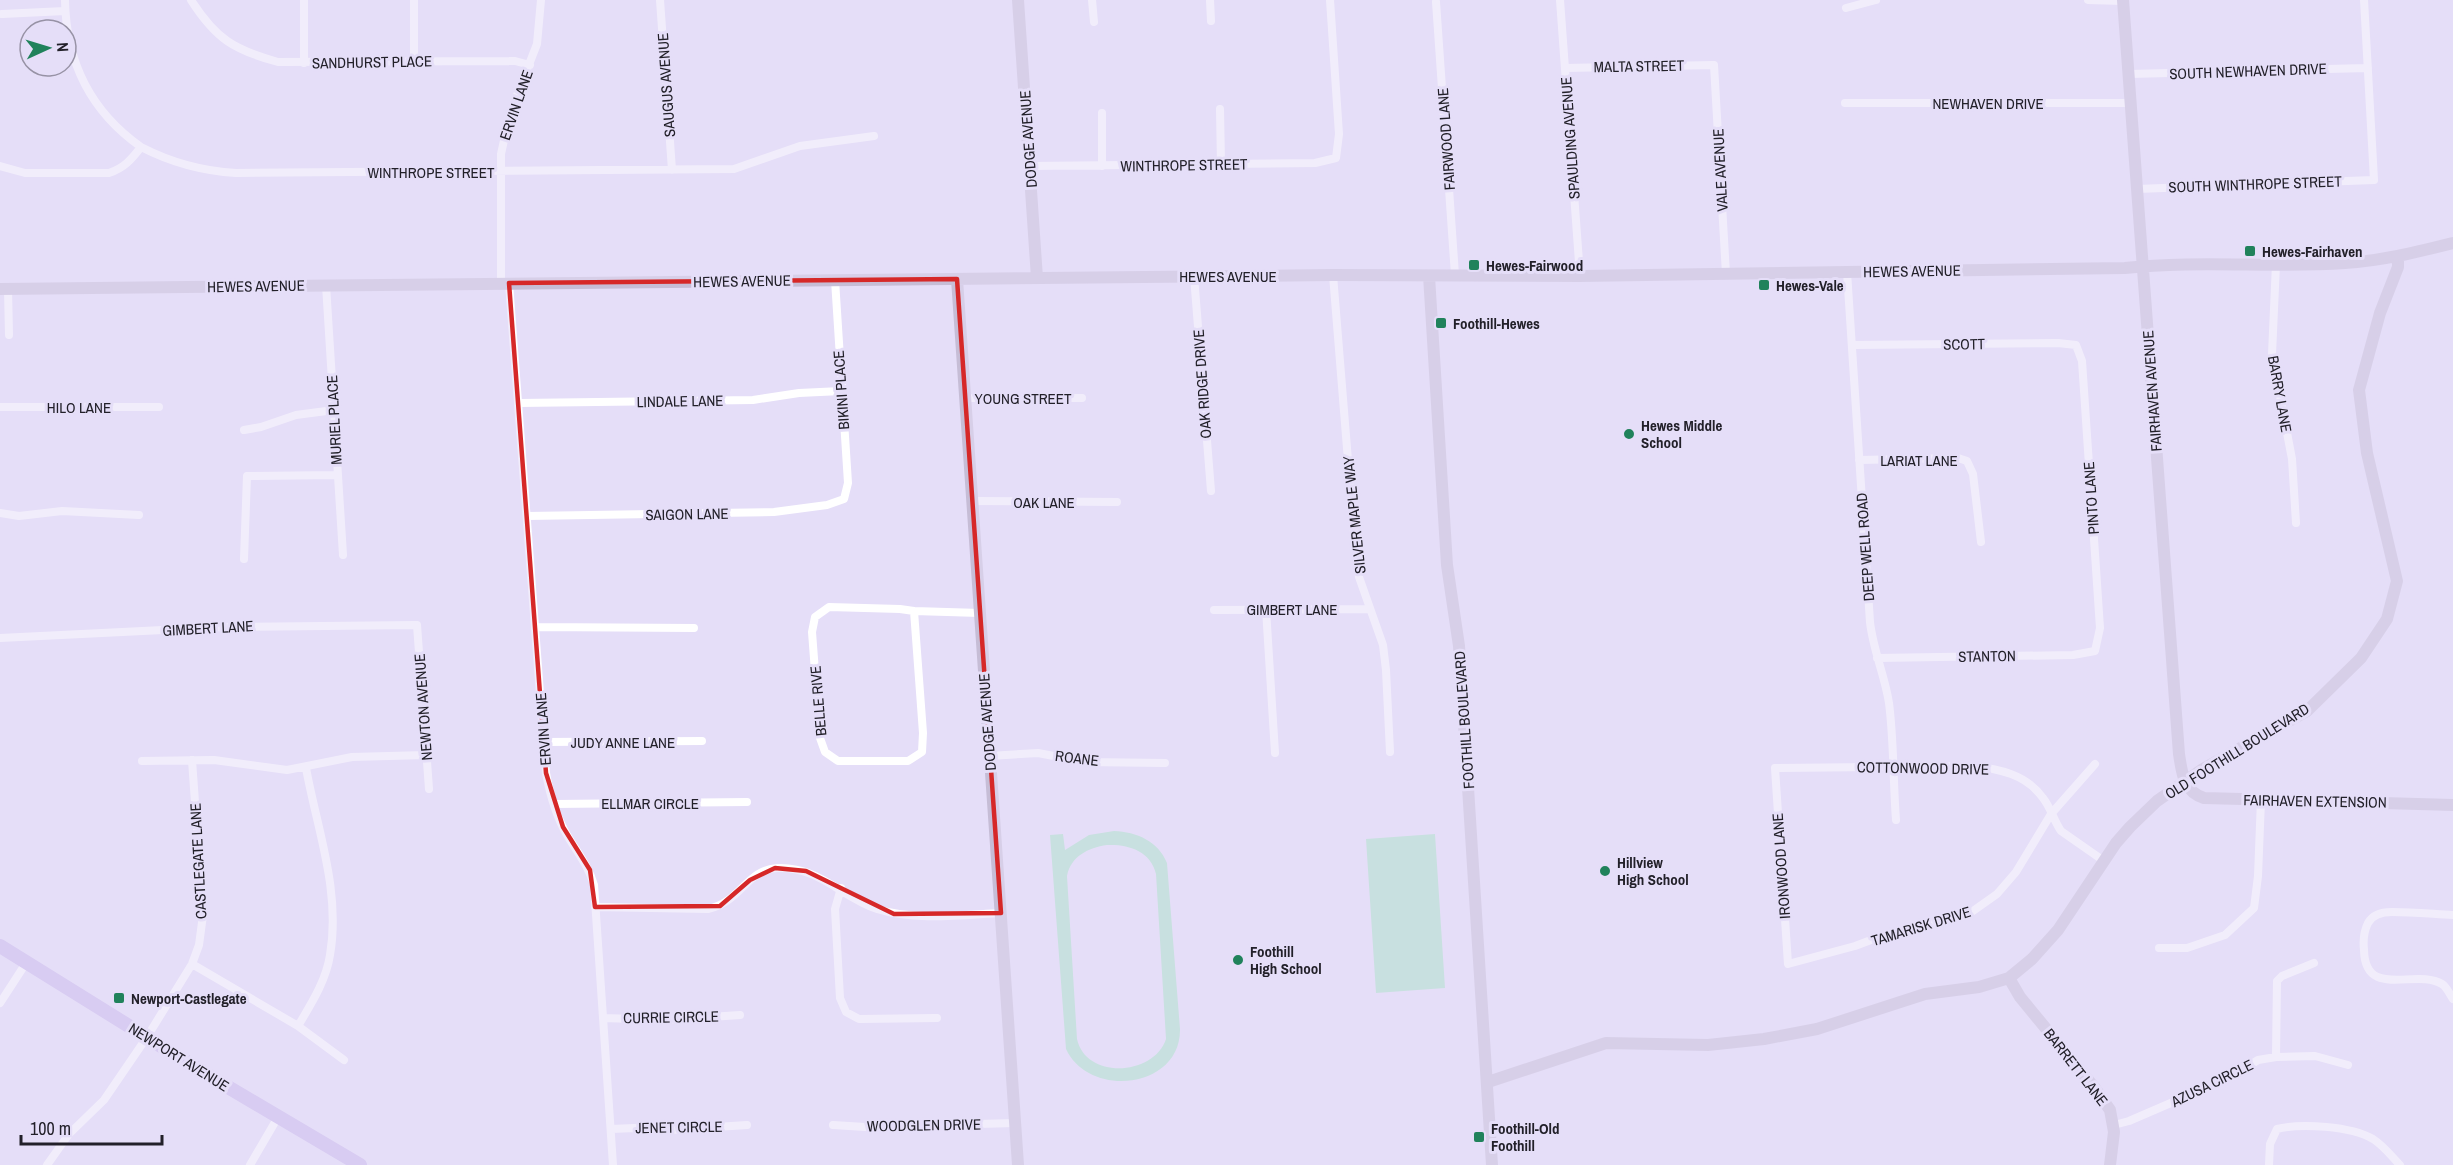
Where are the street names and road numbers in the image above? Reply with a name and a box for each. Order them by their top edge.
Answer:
street label: SAUGUS AVENUE [652,32,680,138]
street label: SANDHURST PLACE [312,50,432,74]
street label: MALTA STREET [1594,55,1685,77]
street label: SOUTH NEWHAVEN DRIVE [2169,58,2327,84]
street label: ERVIN LANE [494,67,538,143]
street label: SPAULDING AVENUE [1555,76,1585,200]
street label: FAIRWOOD LANE [1432,87,1460,191]
street label: DODGE AVENUE [1014,90,1042,188]
street label: NEWHAVEN DRIVE [1932,93,2044,114]
street label: VALE AVENUE [1707,128,1733,212]
street label: WINTHROPE STREET [1120,153,1248,177]
street label: WINTHROPE STREET [367,162,495,183]
street label: SOUTH WINTHROPE STREET [2168,170,2343,198]
street label: HEWES AVENUE [1863,260,1961,282]
street label: HEWES AVENUE [1179,266,1277,287]
street label: HEWES AVENUE [693,270,791,292]
street label: HEWES AVENUE [207,275,305,297]
street label: OAK RIDGE DRIVE [1188,329,1216,439]
street label: FAIRHAVEN AVENUE [2137,330,2167,452]
street label: SCOTT [1943,333,1986,355]
street label: BIKINI PLACE [828,350,854,430]
street label: BARRY LANE [2263,354,2297,434]
street label: MURIEL PLACE [321,375,347,465]
street label: YOUNG STREET [974,388,1072,409]
street label: LINDALE LANE [636,390,724,412]
street label: HILO LANE [47,397,111,418]
street label: LARIAT LANE [1880,450,1958,471]
street label: SILVER MAPLE WAY [1337,454,1371,575]
street label: PINTO LANE [2078,461,2104,535]
street label: OAK LANE [1013,492,1075,513]
street label: DEEP WELL ROAD [1851,492,1879,602]
street label: SAIGON LANE [645,503,729,525]
street label: GIMBERT LANE [1246,599,1338,620]
street label: GIMBERT LANE [162,615,254,641]
street label: STANTON [1958,645,2016,667]
street label: FOOTHILL BOULEVARD [1449,650,1479,790]
street label: NEWTON AVENUE [409,653,437,761]
street label: BELLE RIVE [804,665,832,737]
street label: DODGE AVENUE [973,673,1001,771]
street label: ERVIN LANE [530,692,556,766]
street label: OLD FOOTHILL BOULEVARD [2161,698,2313,804]
street label: JUDY ANNE LANE [571,732,675,753]
street label: ROANE [1054,745,1100,771]
street label: COTTONWOOD DRIVE [1857,756,1989,780]
street label: FAIRHAVEN EXTENSION [2243,789,2387,813]
street label: ELLMAR CIRCLE [601,793,699,814]
street label: CASTLEGATE LANE [184,803,212,919]
street label: IRONWOOD LANE [1767,812,1795,920]
street label: TAMARISK DRIVE [1869,901,1973,951]
street label: CURRIE CIRCLE [623,1006,719,1028]
street label: NEWPORT AVENUE [125,1018,233,1096]
street label: BARRETT LANE [2039,1024,2113,1110]
street label: AZUSA CIRCLE [2167,1054,2257,1112]
street label: WOODGLEN DRIVE [867,1114,981,1136]
street label: JENET CIRCLE [635,1116,723,1138]

